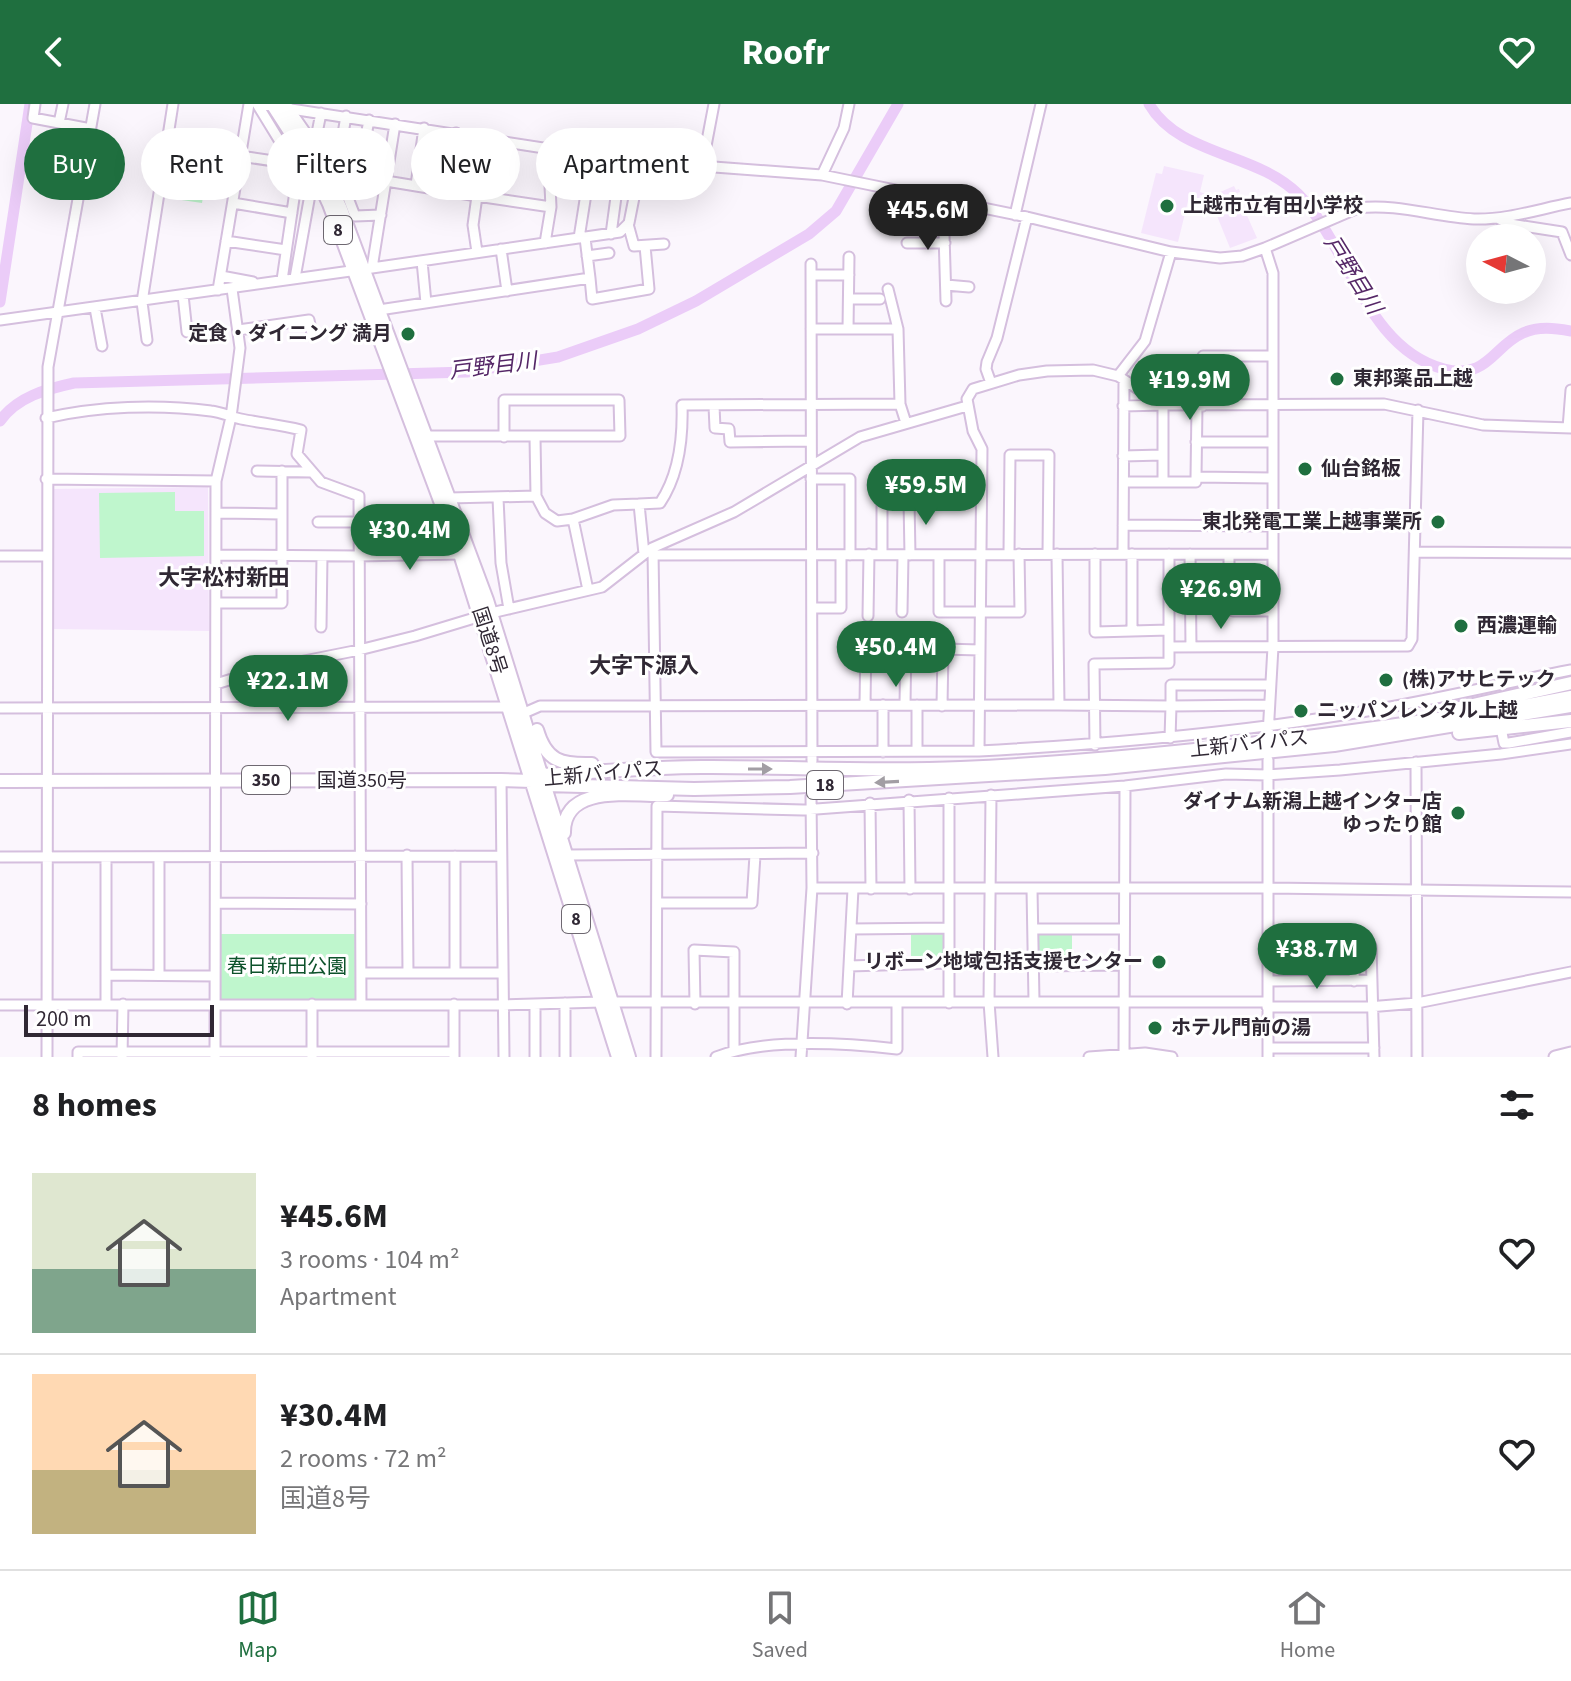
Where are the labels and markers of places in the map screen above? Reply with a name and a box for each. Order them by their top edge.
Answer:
pin: ¥45.6M [863,184,993,252]
place label: 上越市立有田小学校 [1183,192,1363,220]
marker: 上越市立有田小学校 [1158,197,1176,215]
place label: 定食・ダイニング 満月 [188,320,392,348]
marker: 定食・ダイニング 満月 [399,325,417,343]
pin: ¥19.9M [1125,354,1255,422]
place label: 東邦薬品上越 [1353,365,1473,393]
marker: 東邦薬品上越 [1328,370,1346,388]
place label: 仙台銘板 [1321,455,1401,483]
pin: ¥59.5M [861,459,991,527]
marker: 仙台銘板 [1296,460,1314,478]
pin: ¥30.4M [345,504,475,572]
place label: 東北発電工業上越事業所 [1202,508,1422,536]
marker: 東北発電工業上越事業所 [1429,513,1447,531]
pin: ¥26.9M [1156,563,1286,631]
place label: 西濃運輸 [1477,612,1557,640]
marker: 西濃運輸 [1452,617,1470,635]
pin: ¥50.4M [831,621,961,689]
pin: ¥22.1M [223,655,353,723]
place label: (株)アサヒテック [1402,666,1556,694]
marker: (株)アサヒテック [1377,671,1395,689]
place label: ニッパンレンタル上越 [1317,697,1518,725]
marker: ニッパンレンタル上越 [1292,702,1310,720]
place label: ダイナム新潟上越インター店 ゆったり館 [1183,788,1442,839]
marker: ダイナム新潟上越インター店 ゆったり館 [1449,804,1467,822]
pin: ¥38.7M [1252,923,1382,991]
place label: リボーン地域包括支援センター [864,948,1143,976]
marker: リボーン地域包括支援センター [1150,953,1168,971]
place label: ホテル門前の湯 [1171,1014,1311,1042]
marker: ホテル門前の湯 [1146,1019,1164,1037]

